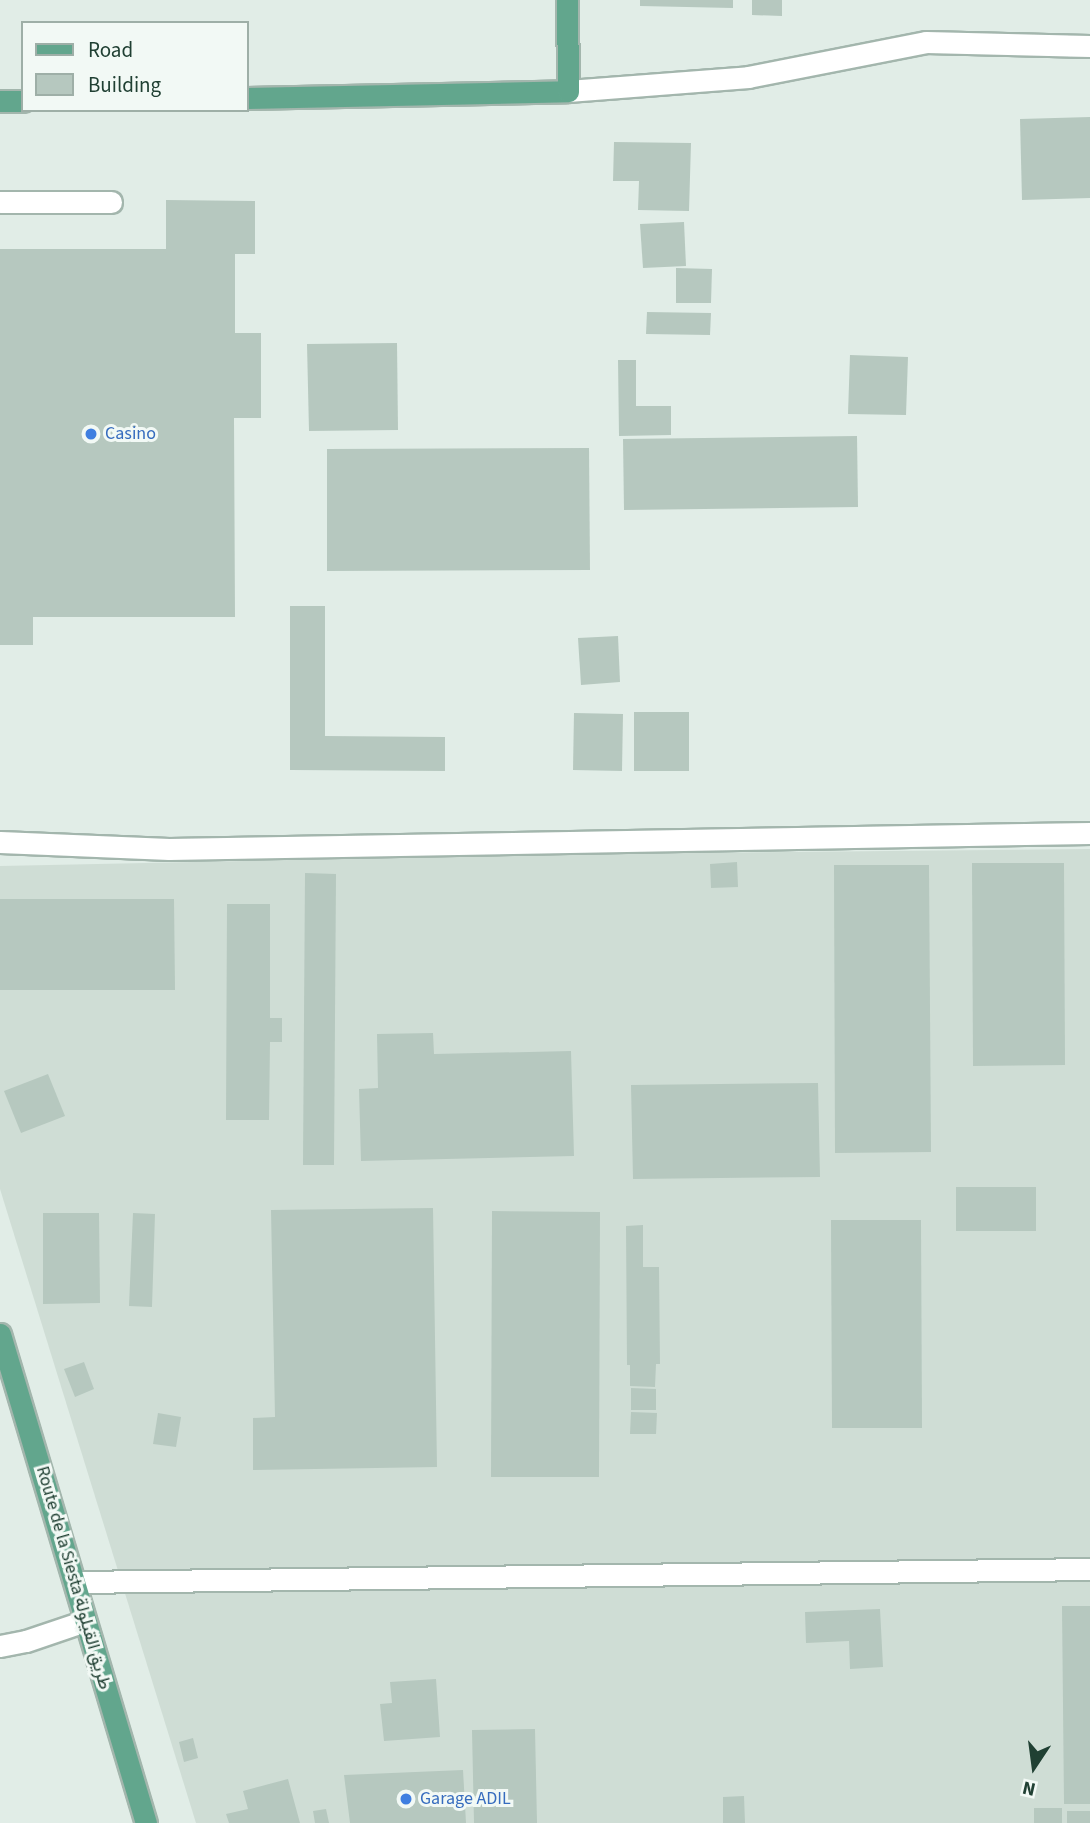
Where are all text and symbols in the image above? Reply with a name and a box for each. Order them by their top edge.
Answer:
legend [21,21,248,112]
text: Road [88,35,133,65]
text: Building [88,70,161,100]
place label: Casino [105,423,156,445]
marker: Casino [83,426,99,442]
street label: Route de la Siesta طريق القيلولة [31,1464,115,1692]
north arrow [999,1732,1069,1802]
text: N [1020,1773,1038,1803]
place label: Garage ADIL [420,1788,511,1810]
marker: Garage ADIL [398,1791,414,1807]

